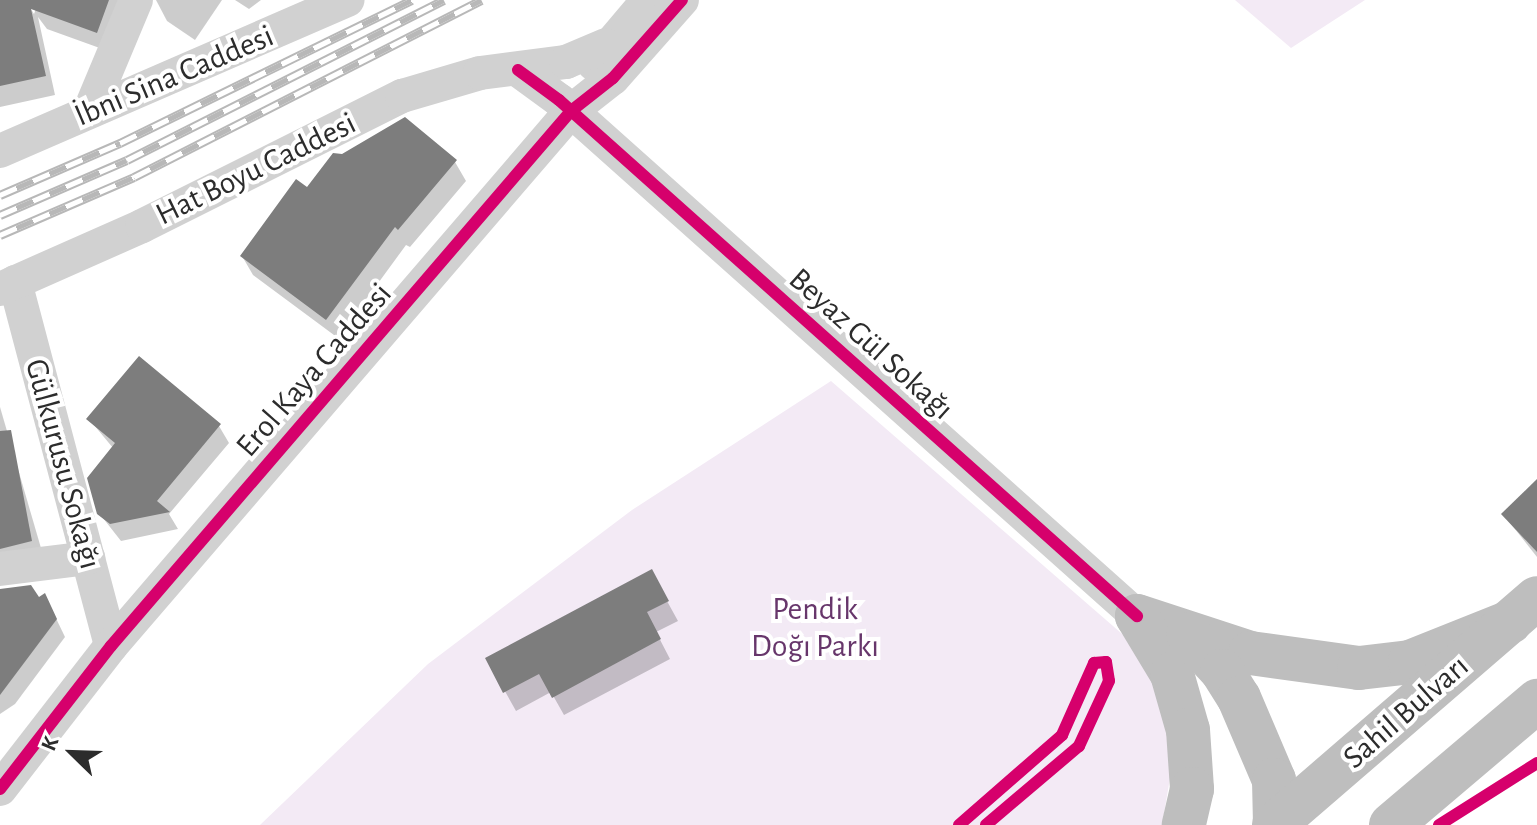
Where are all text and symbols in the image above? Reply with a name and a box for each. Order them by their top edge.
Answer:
street label: İbni Sina Caddesi [69,17,279,135]
street label: Hat Boyu Caddesi [150,104,362,234]
street label: Beyaz Gül Sokağı [781,260,961,428]
street label: Erol Kaya Caddesi [228,275,400,465]
street label: Gülkurusu Sokağı [17,355,109,573]
park label: Pendik Doğı Parkı [751,591,879,666]
street label: Sahil Bulvarı [1335,647,1477,777]
north arrow [32,713,112,793]
text: K [37,733,63,754]

